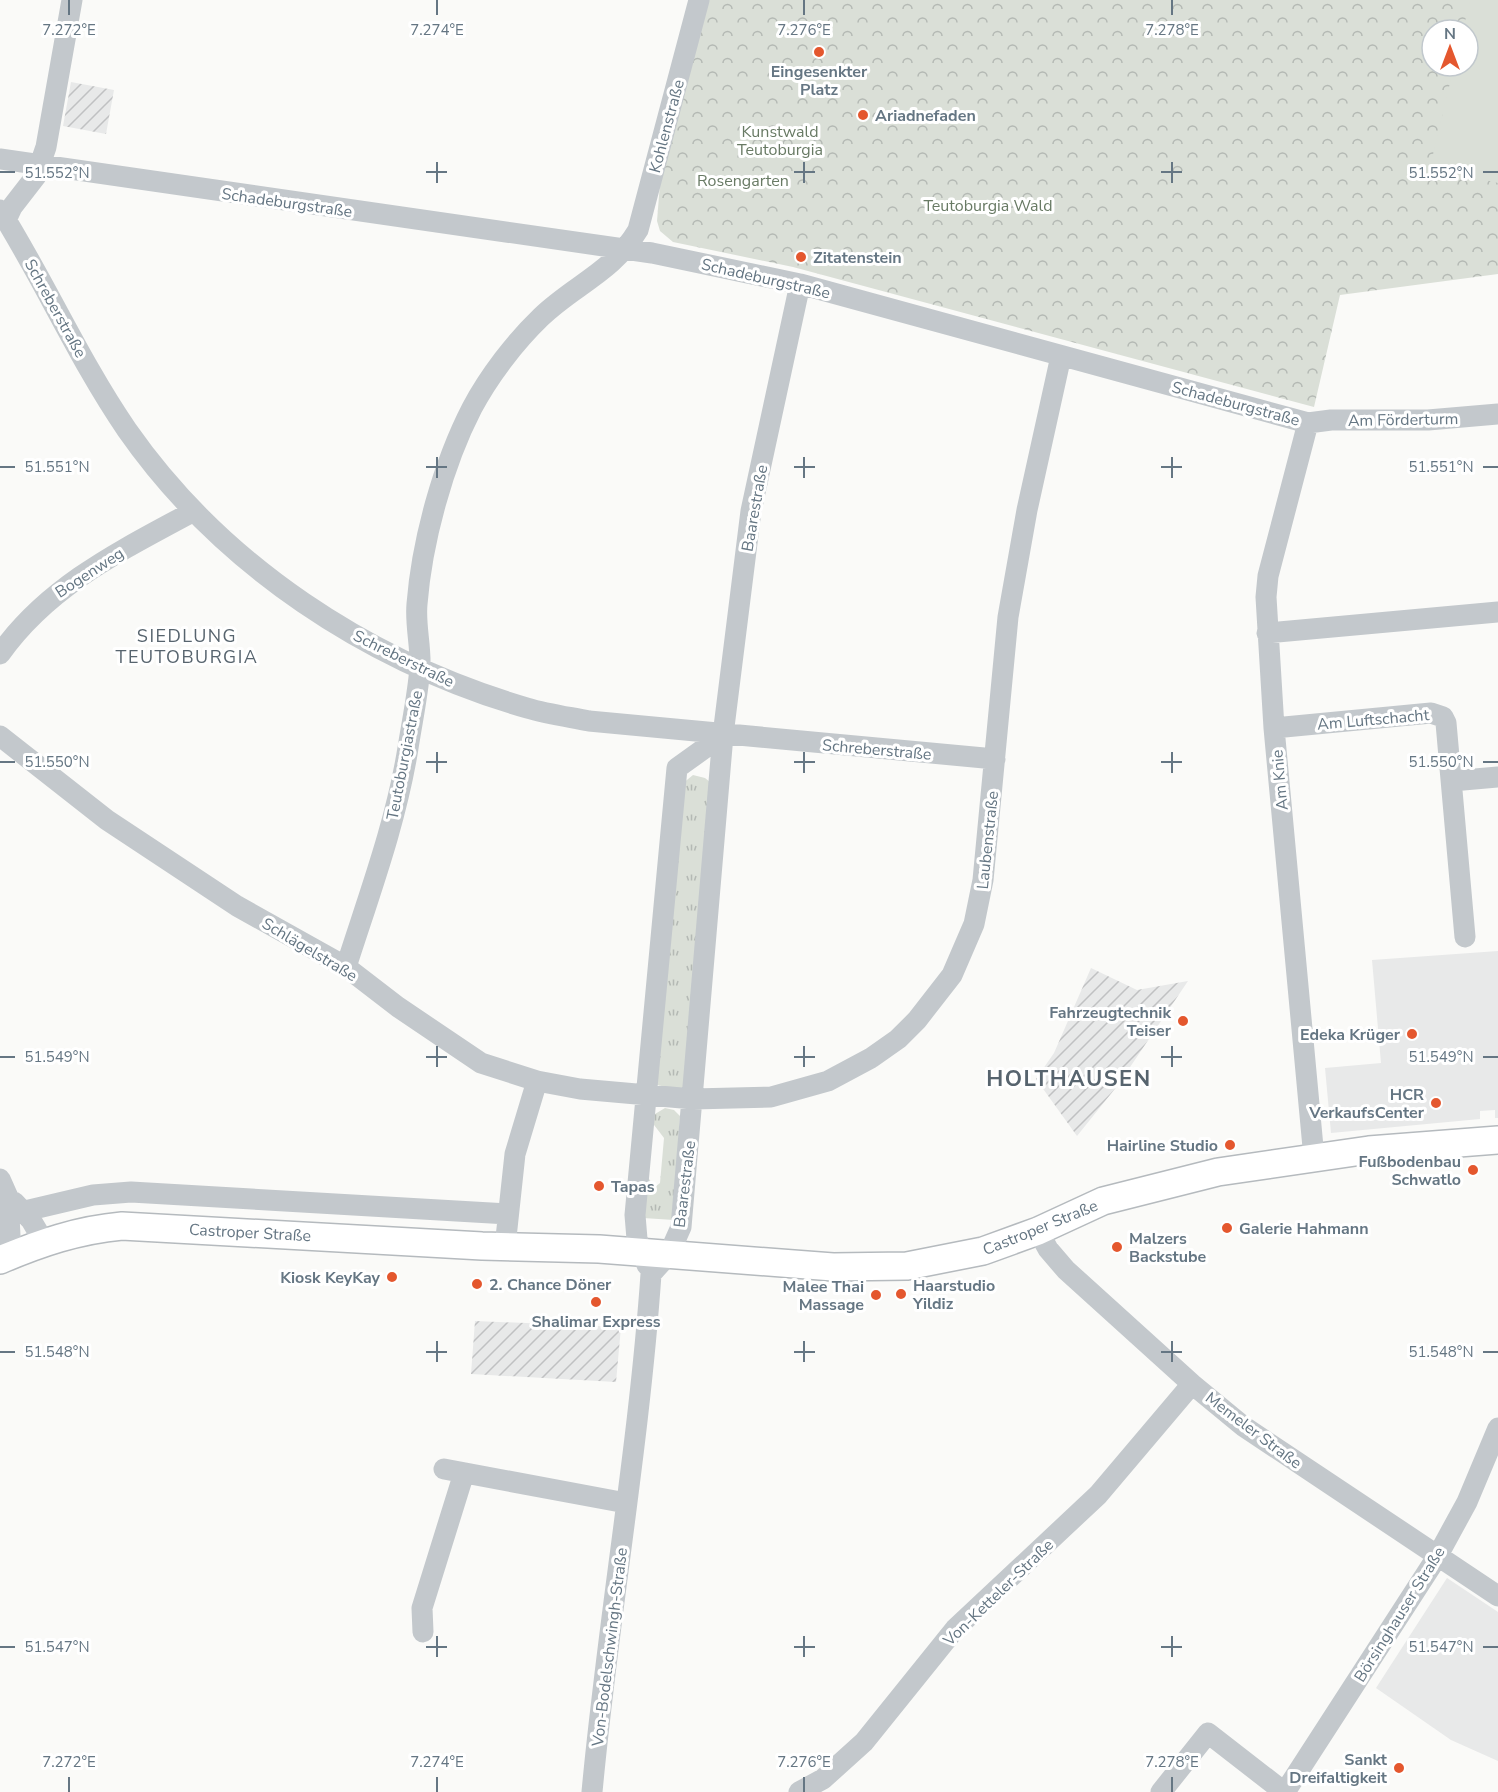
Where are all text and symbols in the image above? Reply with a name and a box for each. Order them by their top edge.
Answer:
north arrow [1420,18,1480,78]
text: 7.272°E [42,20,96,40]
text: 7.274°E [410,20,464,40]
text: 7.276°E [777,20,831,40]
text: 7.278°E [1145,20,1199,40]
text: N [1444,23,1456,45]
marker: Eingesenkter Platz [812,45,826,59]
place label: Eingesenkter Platz [771,61,868,101]
street label: Kohlenstraße [644,77,690,175]
place label: Ariadnefaden [875,105,976,127]
marker: Ariadnefaden [856,108,870,122]
park label: Kunstwald Teutoburgia [737,121,823,161]
text: 51.552°N [24,163,90,183]
text: 51.552°N [1408,163,1474,183]
park label: Rosengarten [697,170,789,192]
street label: Schadeburgstraße [220,183,354,223]
park label: Teutoburgia Wald [923,195,1053,217]
place label: Zitatenstein [813,247,902,269]
marker: Zitatenstein [794,250,808,264]
street label: Schadeburgstraße [699,253,832,305]
street label: Schreberstraße [19,255,91,362]
street label: Schadeburgstraße [1169,376,1302,432]
street label: Am Förderturm [1348,408,1458,432]
text: 51.551°N [24,457,90,477]
text: 51.551°N [1408,457,1474,477]
street label: Baarestraße [737,463,773,553]
street label: Bogenweg [51,542,128,603]
district label: SIEDLUNG TEUTOBURGIA [116,624,258,669]
street label: Schreberstraße [349,625,458,693]
street label: Teutoburgiastraße [382,689,428,822]
street label: Am Luftschacht [1316,704,1430,736]
street label: Schreberstraße [821,734,932,766]
street label: Am Knie [1266,749,1294,811]
text: 51.550°N [24,752,90,772]
text: 51.550°N [1408,752,1474,772]
street label: Laubenstraße [972,790,1004,890]
street label: Schlägelstraße [258,913,361,987]
place label: Fahrzeugtechnik Teiser [1049,1002,1172,1042]
marker: Fahrzeugtechnik Teiser [1176,1014,1190,1028]
place label: Edeka Krüger [1300,1024,1401,1046]
marker: Edeka Krüger [1405,1027,1419,1041]
text: 51.549°N [24,1047,90,1067]
text: 51.549°N [1408,1047,1474,1067]
district label: HOLTHAUSEN [986,1064,1152,1094]
place label: HCR VerkaufsCenter [1308,1084,1425,1124]
marker: HCR VerkaufsCenter [1429,1096,1443,1110]
place label: Hairline Studio [1107,1135,1218,1157]
marker: Hairline Studio [1223,1138,1237,1152]
street label: Baarestraße [669,1139,701,1229]
place label: Fußbodenbau Schwatlo [1358,1151,1461,1191]
marker: Fußbodenbau Schwatlo [1466,1163,1480,1177]
place label: Tapas [611,1176,655,1198]
marker: Tapas [592,1179,606,1193]
street label: Castroper Straße [980,1195,1101,1261]
place label: Galerie Hahmann [1239,1218,1369,1240]
street label: Castroper Straße [188,1219,312,1247]
marker: Galerie Hahmann [1220,1221,1234,1235]
place label: Malzers Backstube [1129,1228,1206,1268]
marker: Malzers Backstube [1110,1240,1124,1254]
place label: Kiosk KeyKay [280,1267,381,1289]
marker: Kiosk KeyKay [385,1270,399,1284]
place label: 2. Chance Döner [489,1274,612,1296]
place label: Haarstudio Yildiz [912,1275,995,1315]
place label: Malee Thai Massage [783,1276,864,1316]
marker: 2. Chance Döner [470,1277,484,1291]
marker: Haarstudio Yildiz [894,1287,908,1301]
marker: Malee Thai Massage [869,1288,883,1302]
marker: Shalimar Express [589,1295,603,1309]
place label: Shalimar Express [531,1311,661,1333]
text: 51.548°N [24,1342,90,1362]
text: 51.548°N [1408,1342,1474,1362]
street label: Memeler Straße [1201,1387,1306,1474]
street label: Von-Ketteler-Straße [938,1534,1059,1652]
street label: Börsinghauser Straße [1349,1543,1450,1686]
street label: Von-Bodelschwingh-Straße [587,1546,633,1749]
text: 51.547°N [24,1637,90,1657]
text: 51.547°N [1408,1637,1474,1657]
place label: Sankt Dreifaltigkeit [1289,1749,1388,1789]
text: 7.272°E [42,1752,96,1772]
text: 7.274°E [410,1752,464,1772]
text: 7.276°E [777,1752,831,1772]
text: 7.278°E [1145,1752,1199,1772]
marker: Sankt Dreifaltigkeit [1392,1761,1406,1775]

